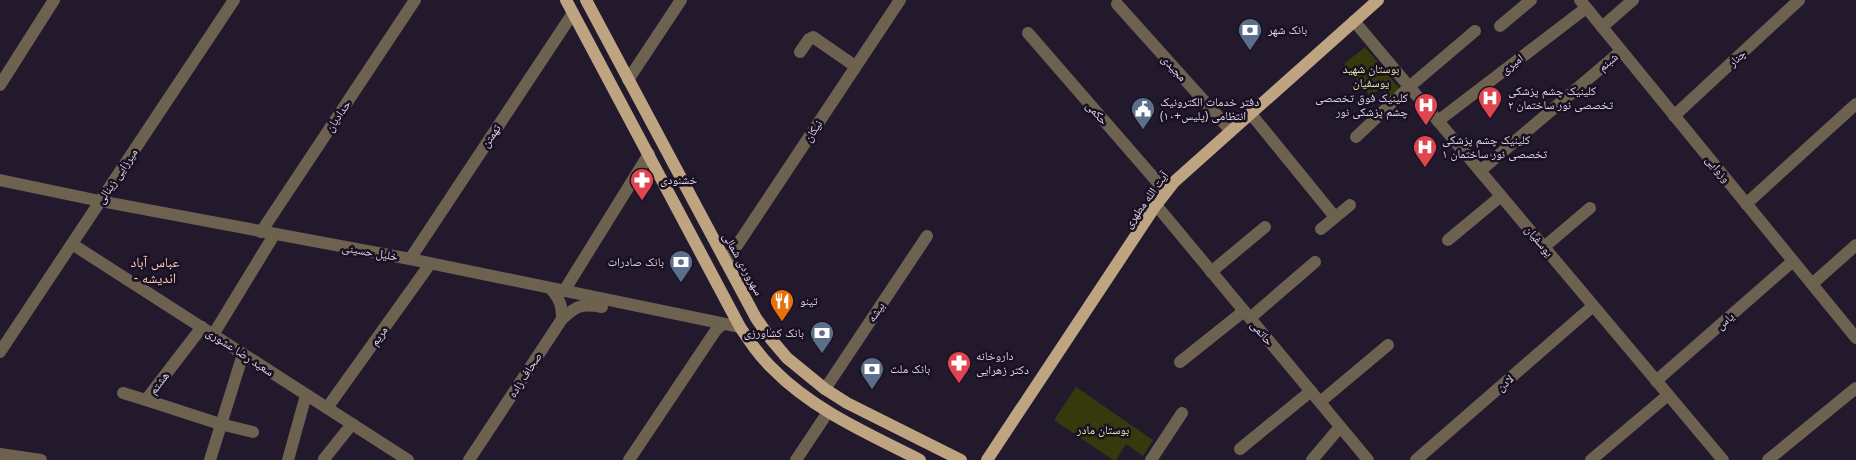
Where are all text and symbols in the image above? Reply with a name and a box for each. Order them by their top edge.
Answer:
bank icon: بانک شهر [1237,17,1263,51]
place label: بانک شهر [1267,21,1307,38]
street label: چنار [1723,45,1750,71]
street label: شبنم [1594,48,1621,75]
street label: امیری [1497,49,1527,78]
street label: مجیدی [1158,50,1191,85]
park label: بوستان شهید یوسفیان [1343,60,1399,91]
place label: کلینیک چشم پزشکی تخصصی نور ساختمان ۲ [1508,82,1614,113]
hospital icon: کلینیک چشم پزشکی تخصصی نور ساختمان ۲ [1477,85,1503,119]
place label: کلینیک فوق تخصصی چشم پزشکی نور [1315,89,1408,120]
hospital icon: کلینیک فوق تخصصی چشم پزشکی نور [1413,92,1439,126]
place label: دفتر خدمات الکترونیک انتظامی (پلیس+۱۰) [1160,93,1259,124]
street label: حدادیان [321,96,355,135]
public building icon: دفتر خدمات الکترونیک انتظامی (پلیس+۱۰) [1130,96,1156,130]
street label: حکمی [1082,97,1113,128]
street label: نیکان [799,116,826,145]
street label: تهمتن [477,120,505,151]
place label: کلینیک چشم پزشکی تخصصی نور ساختمان ۱ [1442,131,1548,162]
hospital icon: کلینیک چشم پزشکی تخصصی نور ساختمان ۱ [1412,134,1438,168]
street label: میرزایی زینالی [92,145,141,207]
street label: وزوایی [1702,151,1735,186]
pharmacy icon: خشنودی [629,167,655,201]
street label: آیت الله مطهری [1119,167,1173,232]
place label: خشنودی [660,171,697,188]
street label: یوسفیان [1521,221,1558,260]
street label: سهروردی شمالی [719,229,768,298]
street label: خلیل حسینی [341,238,400,265]
bank icon: بانک صادرات [668,249,694,283]
district label: عباس آباد - اندیشه [130,252,180,287]
place label: بانک صادرات [608,253,664,270]
restaurant icon: تینو [769,288,795,322]
place label: تینو [800,292,818,309]
street label: بیشه [863,298,889,325]
street label: یاس [1712,308,1738,333]
street label: حاتمی [1247,316,1278,349]
bank icon: بانک کشاورزی [809,320,835,354]
street label: مریم [366,322,392,349]
street label: سعید رضا عشوری [203,323,278,380]
place label: بانک کشاورزی [744,324,804,341]
place label: داروخانه دکتر زهرایی [976,347,1029,378]
street label: صحاف زاده [504,349,546,401]
pharmacy icon: داروخانه دکتر زهرایی [946,350,972,384]
bank icon: بانک ملت [859,356,885,390]
place label: بانک ملت [890,360,930,377]
street label: هشتم [144,368,173,398]
street label: لادن [1492,370,1517,395]
park label: بوستان مادر [1076,421,1129,438]

